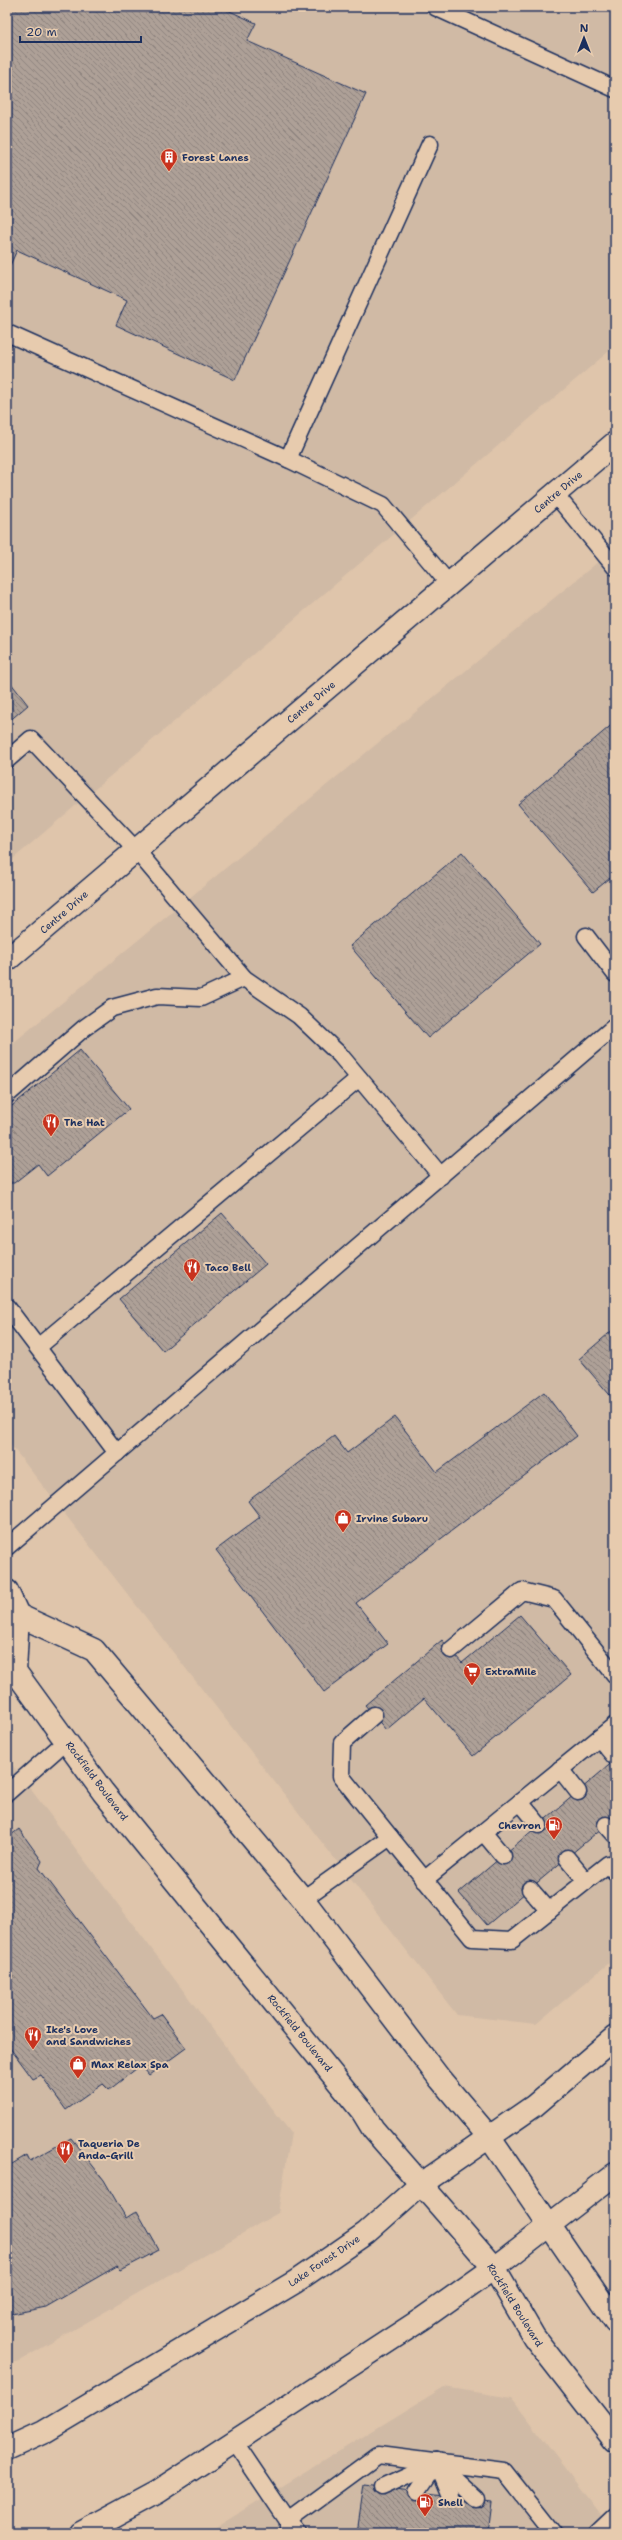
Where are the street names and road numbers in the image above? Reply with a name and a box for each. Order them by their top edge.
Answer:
street label: Centre Drive [531,468,585,516]
street label: Centre Drive [284,678,338,726]
street label: Centre Drive [37,887,91,936]
street label: Rockfield Boulevard [63,1739,131,1824]
street label: Rockfield Boulevard [265,1992,336,2075]
street label: Lake Forest Drive [286,2232,363,2290]
street label: Rockfield Boulevard [484,2261,546,2350]

